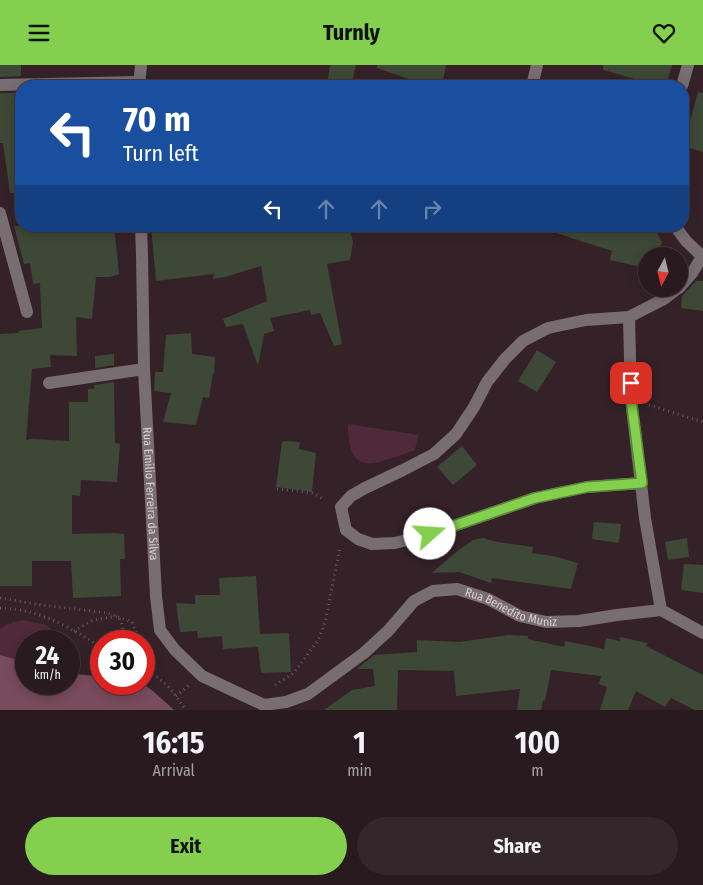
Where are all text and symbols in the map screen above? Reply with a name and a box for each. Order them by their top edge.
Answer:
icon: menu [25,19,53,47]
text: Turnly [323,19,380,46]
icon: heart [650,19,678,47]
text: 70 m [123,98,191,140]
icon: left [40,100,105,165]
text: Turn left [123,140,199,167]
icon: left [259,195,287,223]
icon: ahead [312,195,340,223]
icon: ahead [365,195,393,223]
icon: right [418,195,446,223]
north arrow [638,247,688,297]
map controls [638,247,688,297]
pin [610,362,652,404]
icon: arrive [617,369,645,397]
street label: Rua Emílio Ferreira da Silva [140,427,161,561]
position arrow [403,507,455,559]
street label: Rua Benedito Muniz [463,585,557,629]
speed limit sign: 30 [90,630,155,695]
text: 24 [36,641,59,671]
text: km/h [34,668,61,682]
text: 16:15 [143,725,204,761]
text: 1 [353,725,366,761]
text: 100 [515,725,560,761]
text: Arrival [152,761,195,780]
text: min [347,761,372,780]
text: m [531,761,544,780]
button: Exit [25,817,347,875]
button: Share [357,817,678,875]

